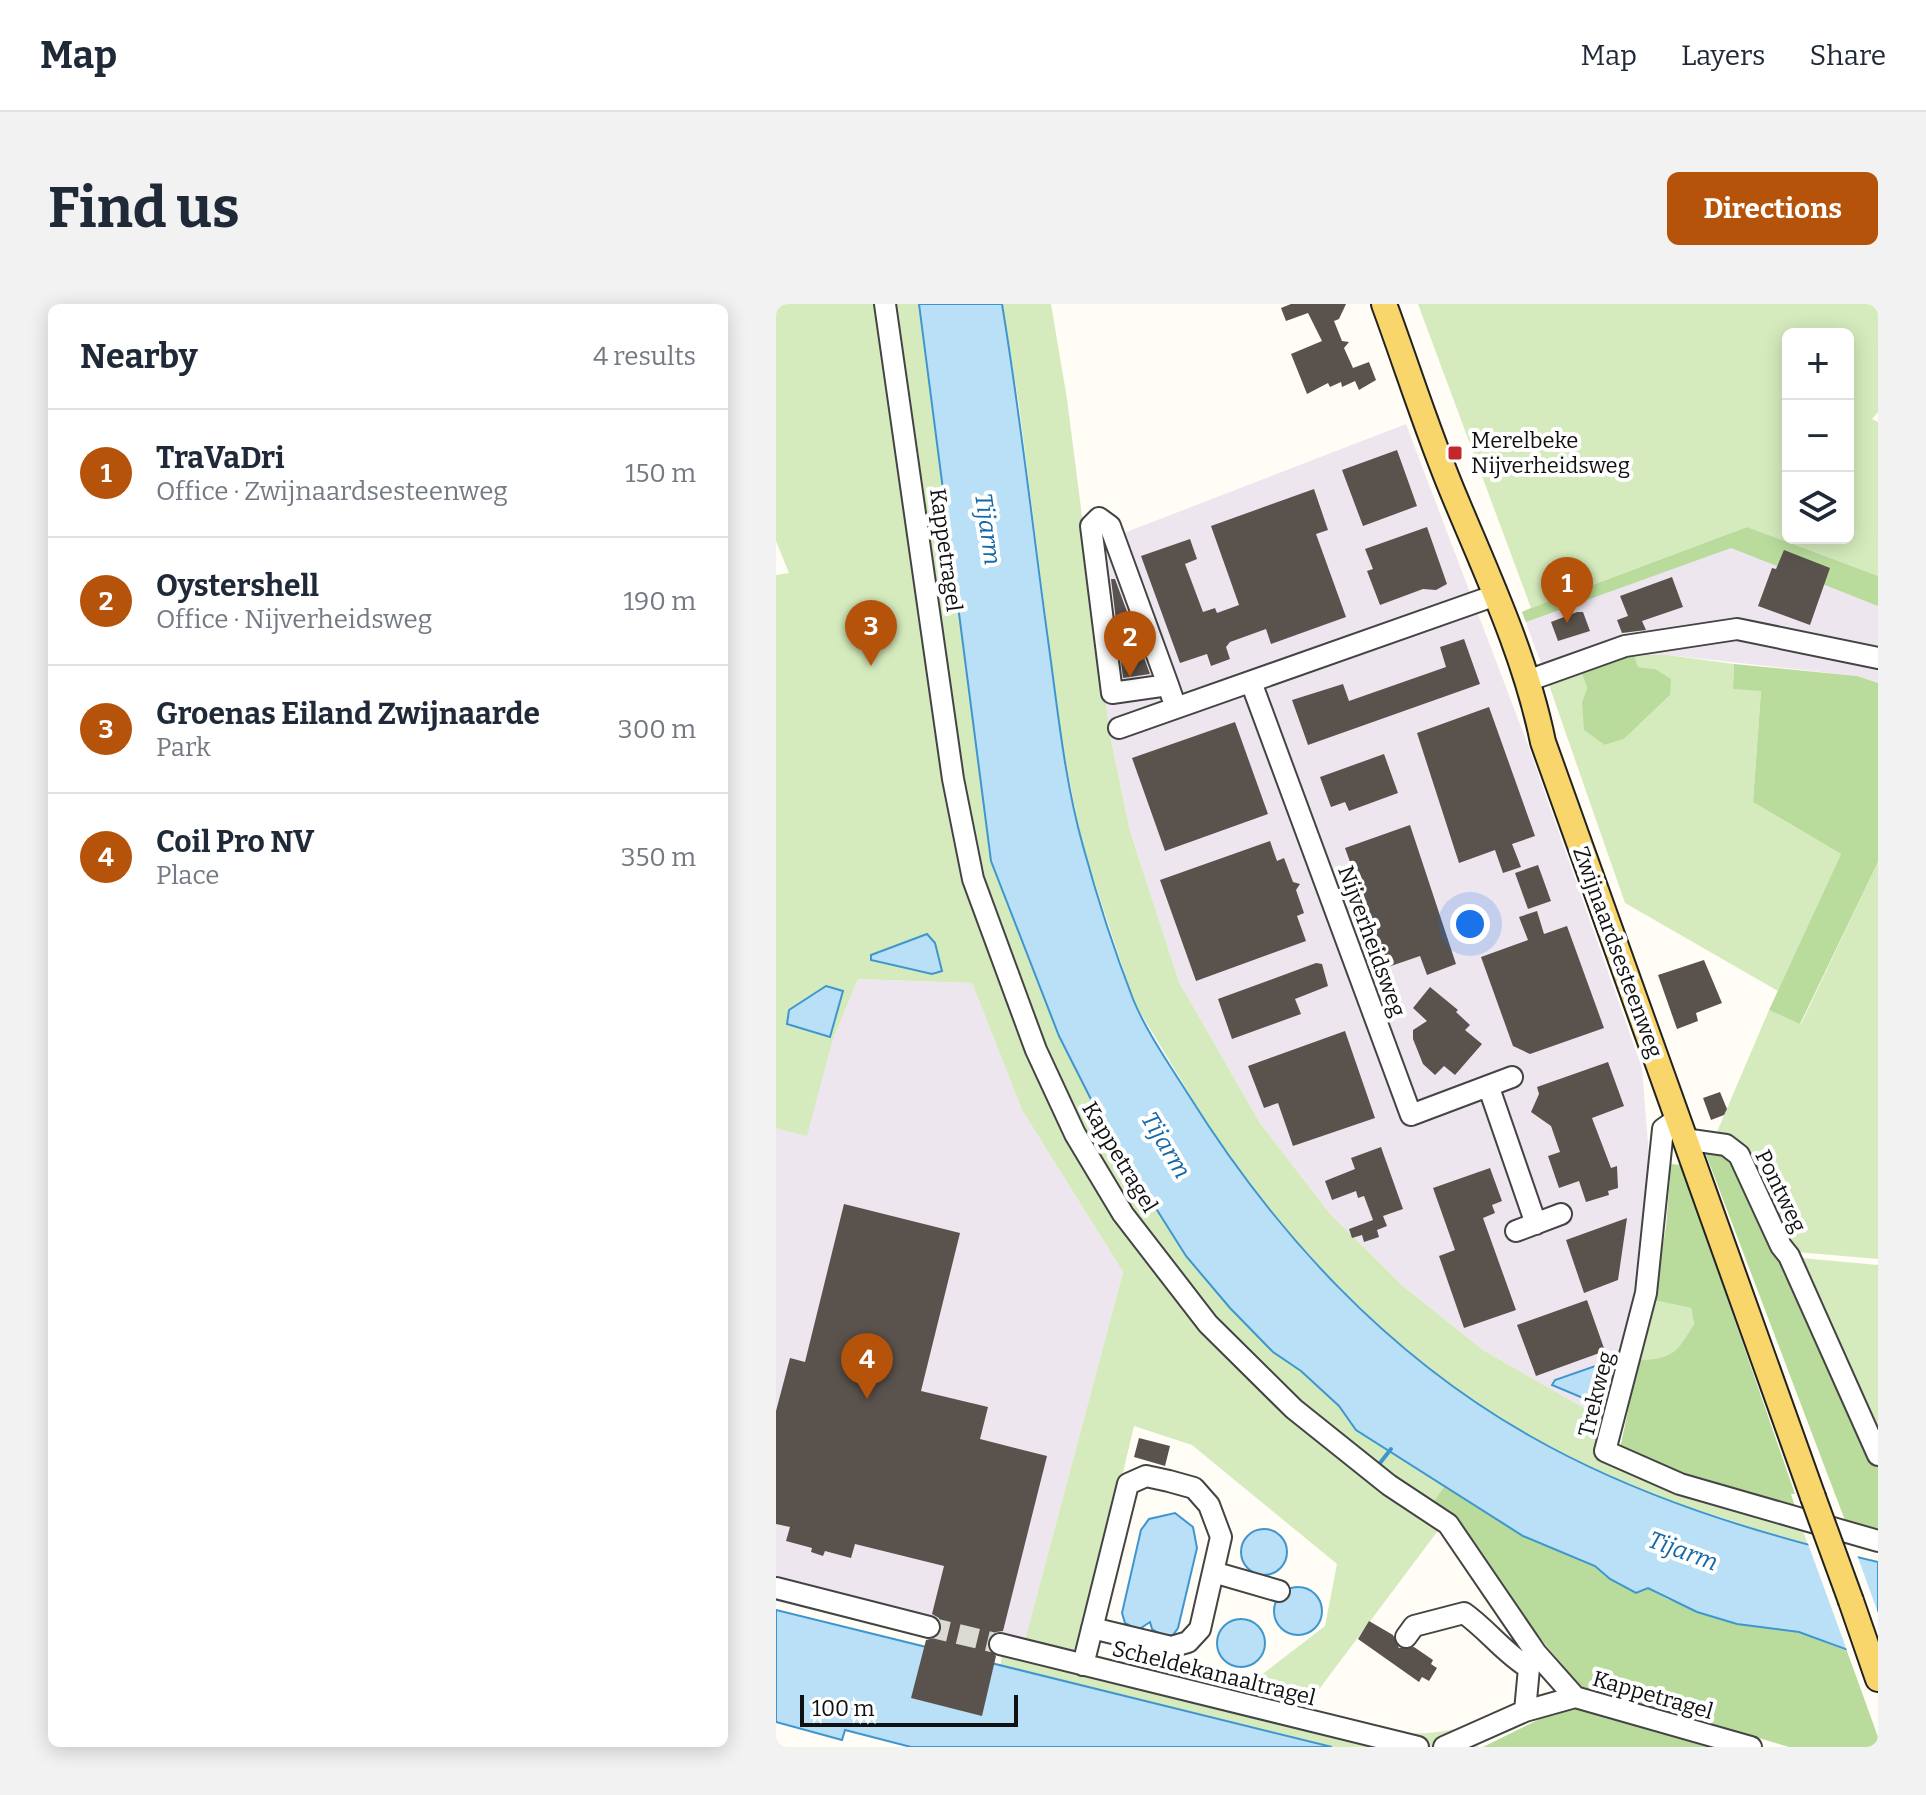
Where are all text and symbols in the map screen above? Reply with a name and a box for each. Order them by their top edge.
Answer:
text: Map [40,32,117,78]
text: Map [1580,39,1637,72]
text: Layers [1681,39,1765,72]
text: Share [1809,39,1886,72]
button: Directions [1667,172,1878,245]
text: Find us [48,175,240,242]
map controls [1782,328,1854,544]
button: + [1782,328,1854,400]
text: Nearby [80,336,198,377]
text: 4 results [593,341,696,372]
button: − [1782,400,1854,472]
place label: Merelbeke Nijverheidsweg [1471,427,1630,479]
text: TraVaDri [156,440,285,476]
marker: Merelbeke Nijverheidsweg [1446,444,1464,462]
text: 1 [100,458,112,489]
text: 150 m [625,458,696,489]
button: layers [1782,472,1854,544]
text: Office · Zwijnaardsesteenweg [156,476,508,507]
street label: Kappetragel [924,487,968,613]
water label: Tijarm [969,491,1007,567]
pin: 1 [1541,557,1593,623]
text: Oystershell [156,568,319,604]
text: 2 [99,586,113,617]
text: 190 m [624,586,696,617]
pin: 3 [845,600,897,666]
text: Office · Nijverheidsweg [156,604,432,635]
pin: 2 [1104,611,1156,677]
text: Groenas Eiland Zwijnaarde [156,696,540,732]
text: 3 [99,714,113,745]
text: 300 m [618,714,696,745]
text: Park [156,732,211,763]
text: Coil Pro NV [156,824,314,860]
text: 4 [98,842,114,873]
text: 350 m [621,842,696,873]
street label: Zwijnaardsesteenweg [1567,843,1669,1061]
text: Place [156,860,220,891]
street label: Nijverheidsweg [1332,862,1412,1020]
your location [1450,904,1490,944]
street label: Kappetragel [1076,1097,1164,1217]
water label: Tijarm [1135,1107,1197,1183]
street label: Pontweg [1749,1145,1813,1237]
pin: 4 [841,1333,893,1399]
street label: Trekweg [1572,1348,1620,1440]
water label: Tijarm [1644,1526,1722,1576]
street label: Scheldekanaaltragel [1110,1635,1318,1711]
street label: Kappetragel [1590,1665,1716,1725]
scale bar [800,1691,1018,1727]
text: 100 m [812,1695,875,1722]

